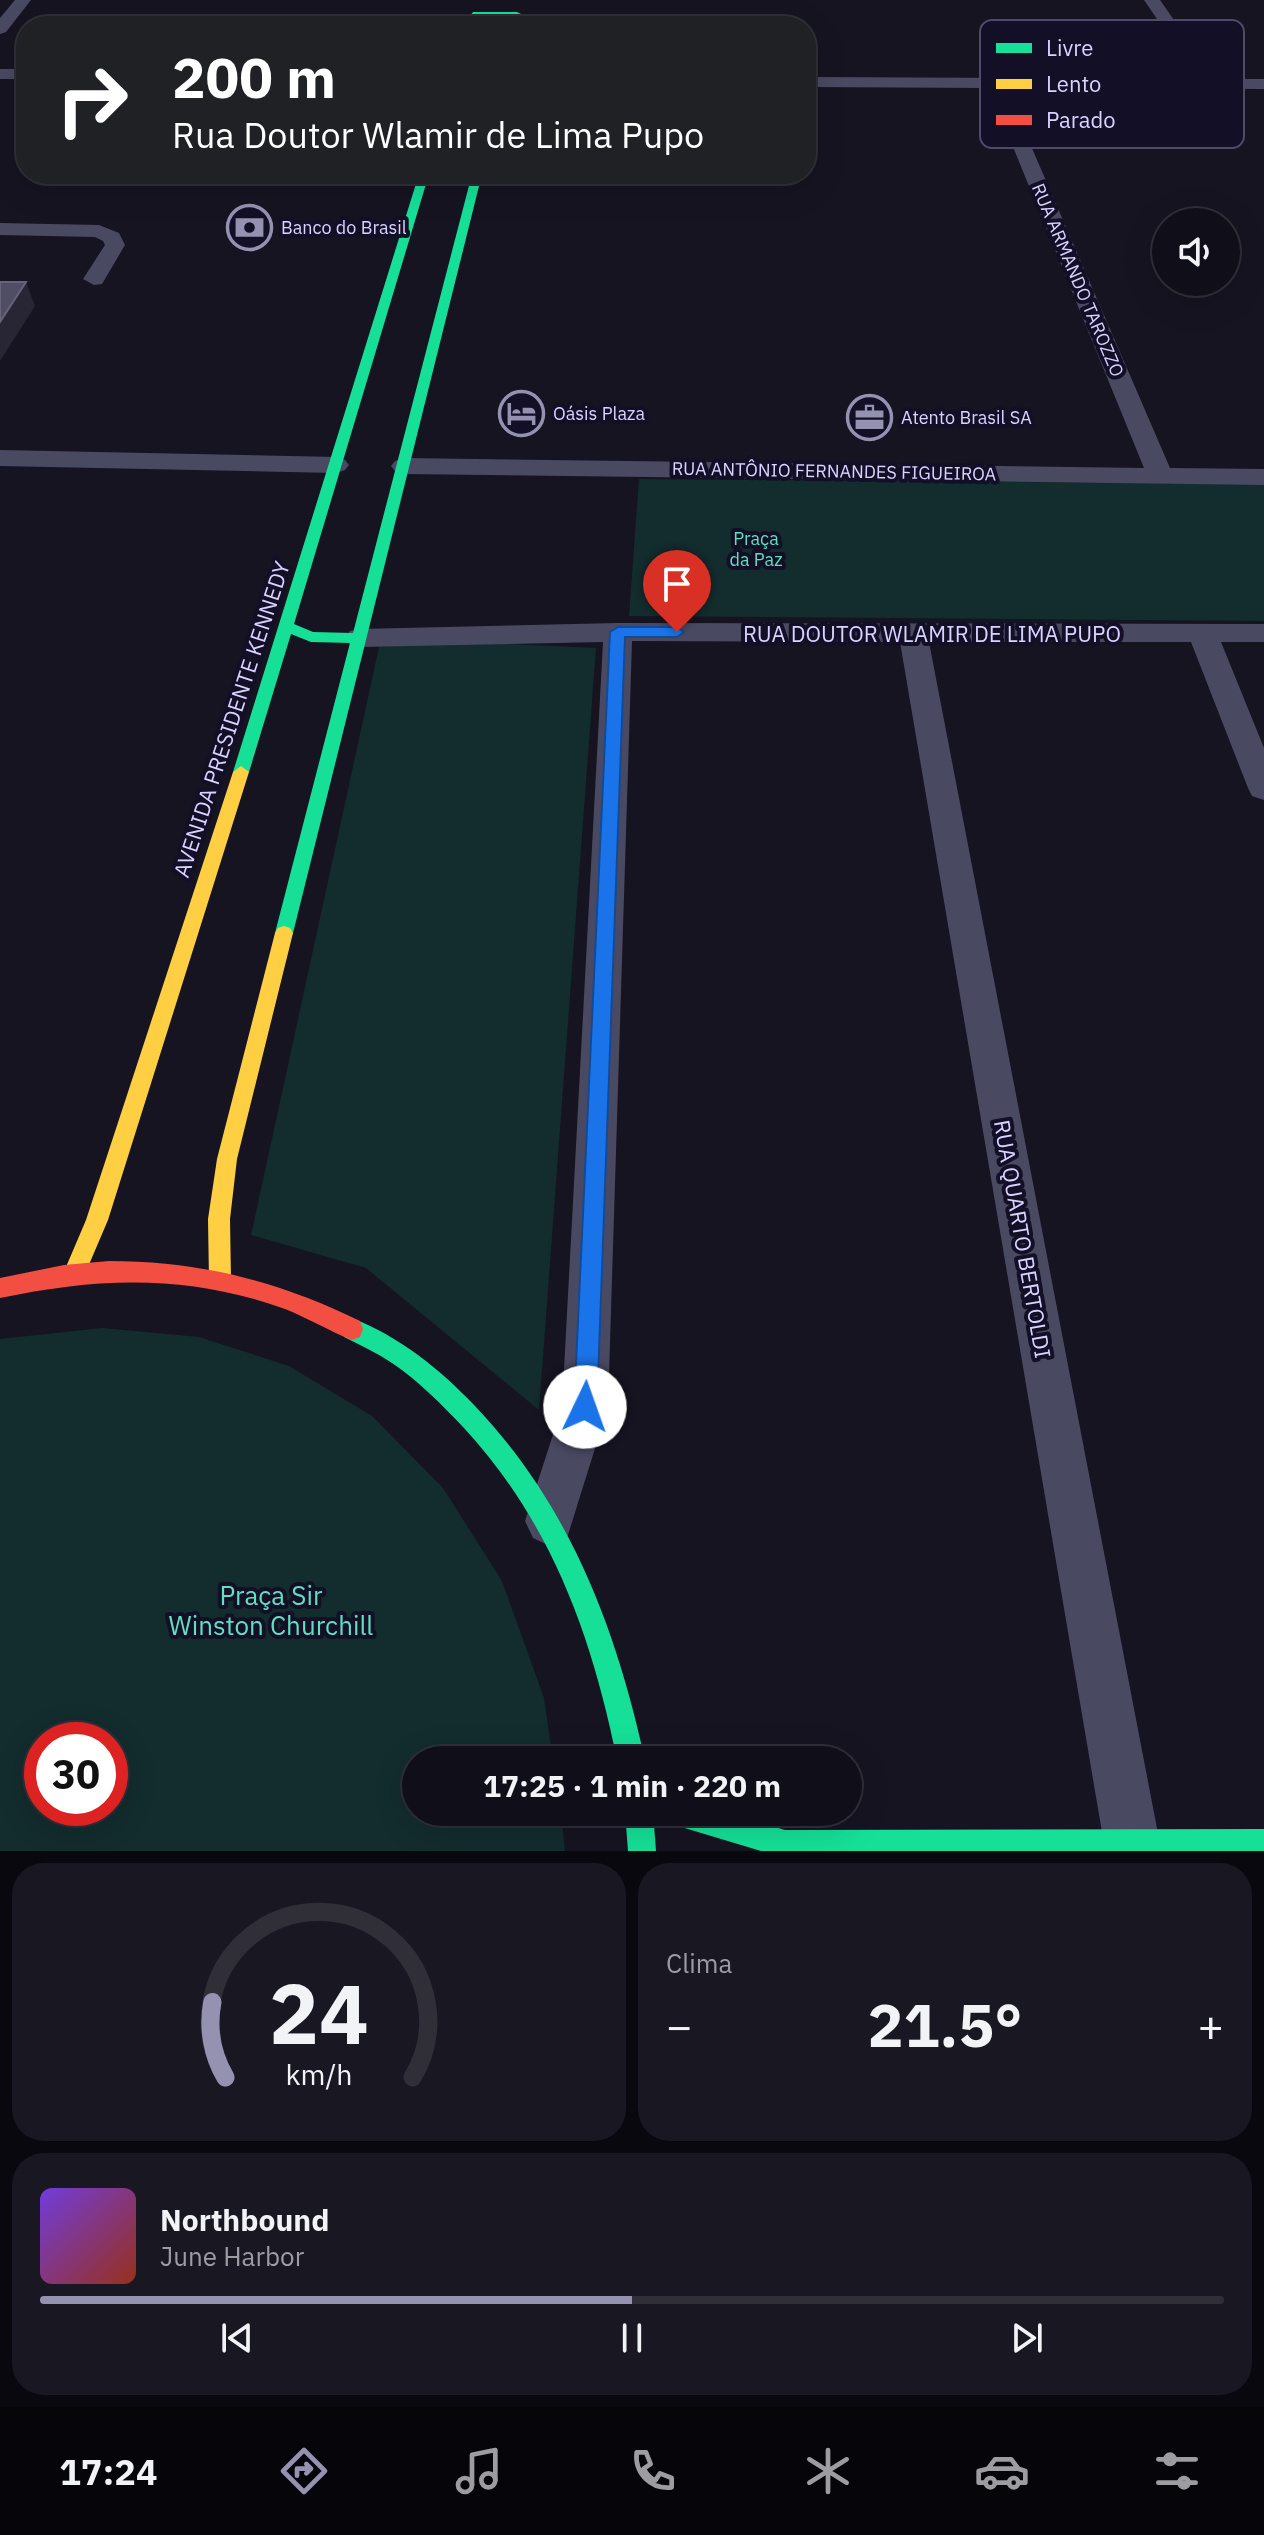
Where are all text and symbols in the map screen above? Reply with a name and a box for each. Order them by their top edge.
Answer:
legend [980,20,1244,148]
text: Livre [1046,33,1093,62]
text: 200 m [172,41,336,113]
icon: right [40,48,144,152]
text: Lento [1046,69,1101,98]
text: Parado [1046,105,1116,134]
text: Rua Doutor Wlamir de Lima Pupo [172,111,704,158]
street label: RUA ARMANDO TAROZZO [1027,180,1129,380]
bank icon: Banco do Brasil [226,203,274,251]
map controls [1152,208,1240,296]
button: sound [1152,208,1240,296]
place label: Banco do Brasil [281,216,407,239]
hotel icon: Oásis Plaza [498,389,546,437]
office icon: Atento Brasil SA [846,393,894,441]
place label: Oásis Plaza [553,402,645,425]
place label: Atento Brasil SA [901,406,1032,429]
street label: RUA ANTÔNIO FERNANDES FIGUEIROA [672,457,997,485]
park label: Praça da Paz [730,527,783,571]
pin [643,550,711,632]
street label: AVENIDA PRESIDENTE KENNEDY [166,557,296,881]
icon: arrive [655,562,699,606]
street label: RUA DOUTOR WLAMIR DE LIMA PUPO [743,619,1121,648]
street label: RUA QUARTO BERTOLDI [988,1118,1058,1360]
position arrow [543,1365,627,1449]
park label: Praça Sir Winston Churchill [169,1578,373,1642]
speed limit sign: 30 [24,1722,128,1826]
text: 17:25 · 1 min · 220 m [483,1766,781,1805]
text: Clima [666,1946,732,1980]
text: 24 [269,1959,369,2067]
text: 21.5° [868,1985,1022,2064]
text: − [666,1997,692,2054]
text: + [1198,1997,1224,2054]
text: km/h [285,2056,353,2093]
text: Northbound [160,2200,329,2239]
text: June Harbor [160,2239,304,2273]
icon: previous [215,2316,259,2360]
icon: pause [610,2316,654,2360]
icon: next [1005,2316,1049,2360]
icon: directions [276,2443,332,2499]
icon: music [451,2443,507,2499]
icon: phone [625,2443,681,2499]
icon: climate [800,2443,856,2499]
icon: car [974,2443,1030,2499]
icon: filters [1149,2443,1205,2499]
text: 17:24 [59,2448,158,2495]

